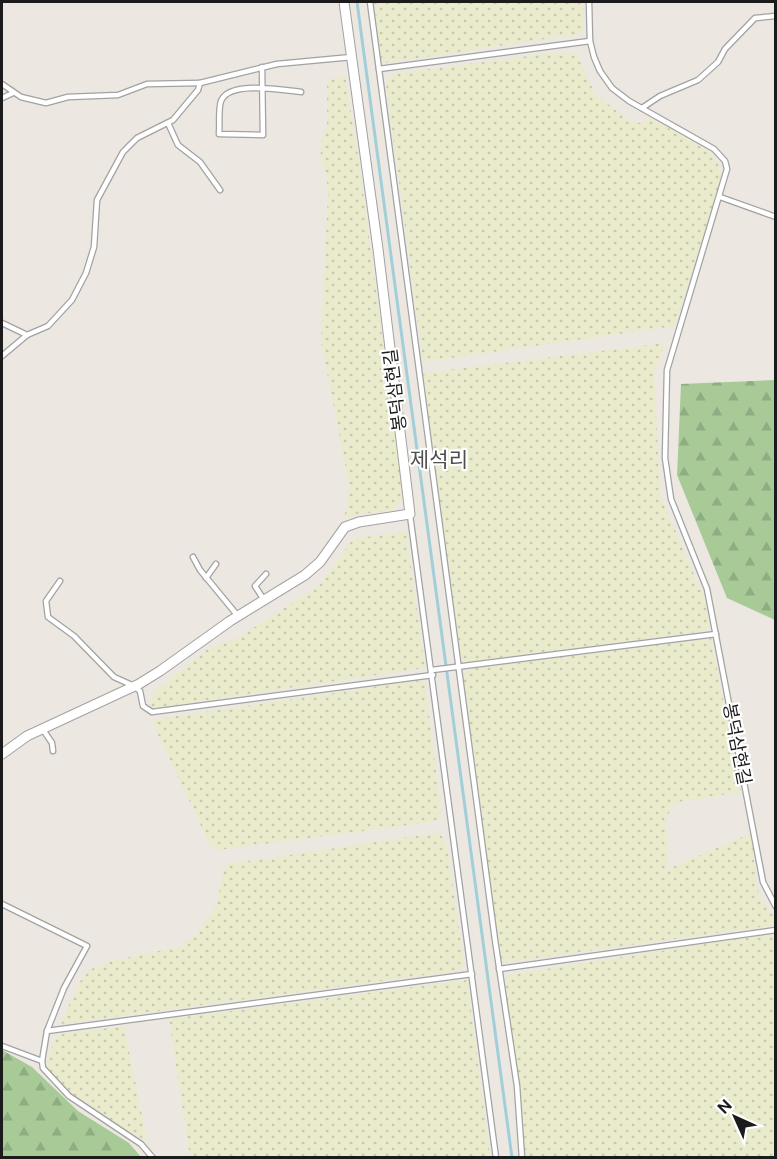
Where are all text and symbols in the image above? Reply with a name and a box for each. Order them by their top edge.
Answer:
street label: 봉덕삼현길 [379,348,410,432]
district label: 제석리 [410,447,468,472]
street label: 봉덕삼현길 [719,701,756,787]
north arrow [705,1087,765,1147]
text: N [714,1096,736,1118]

